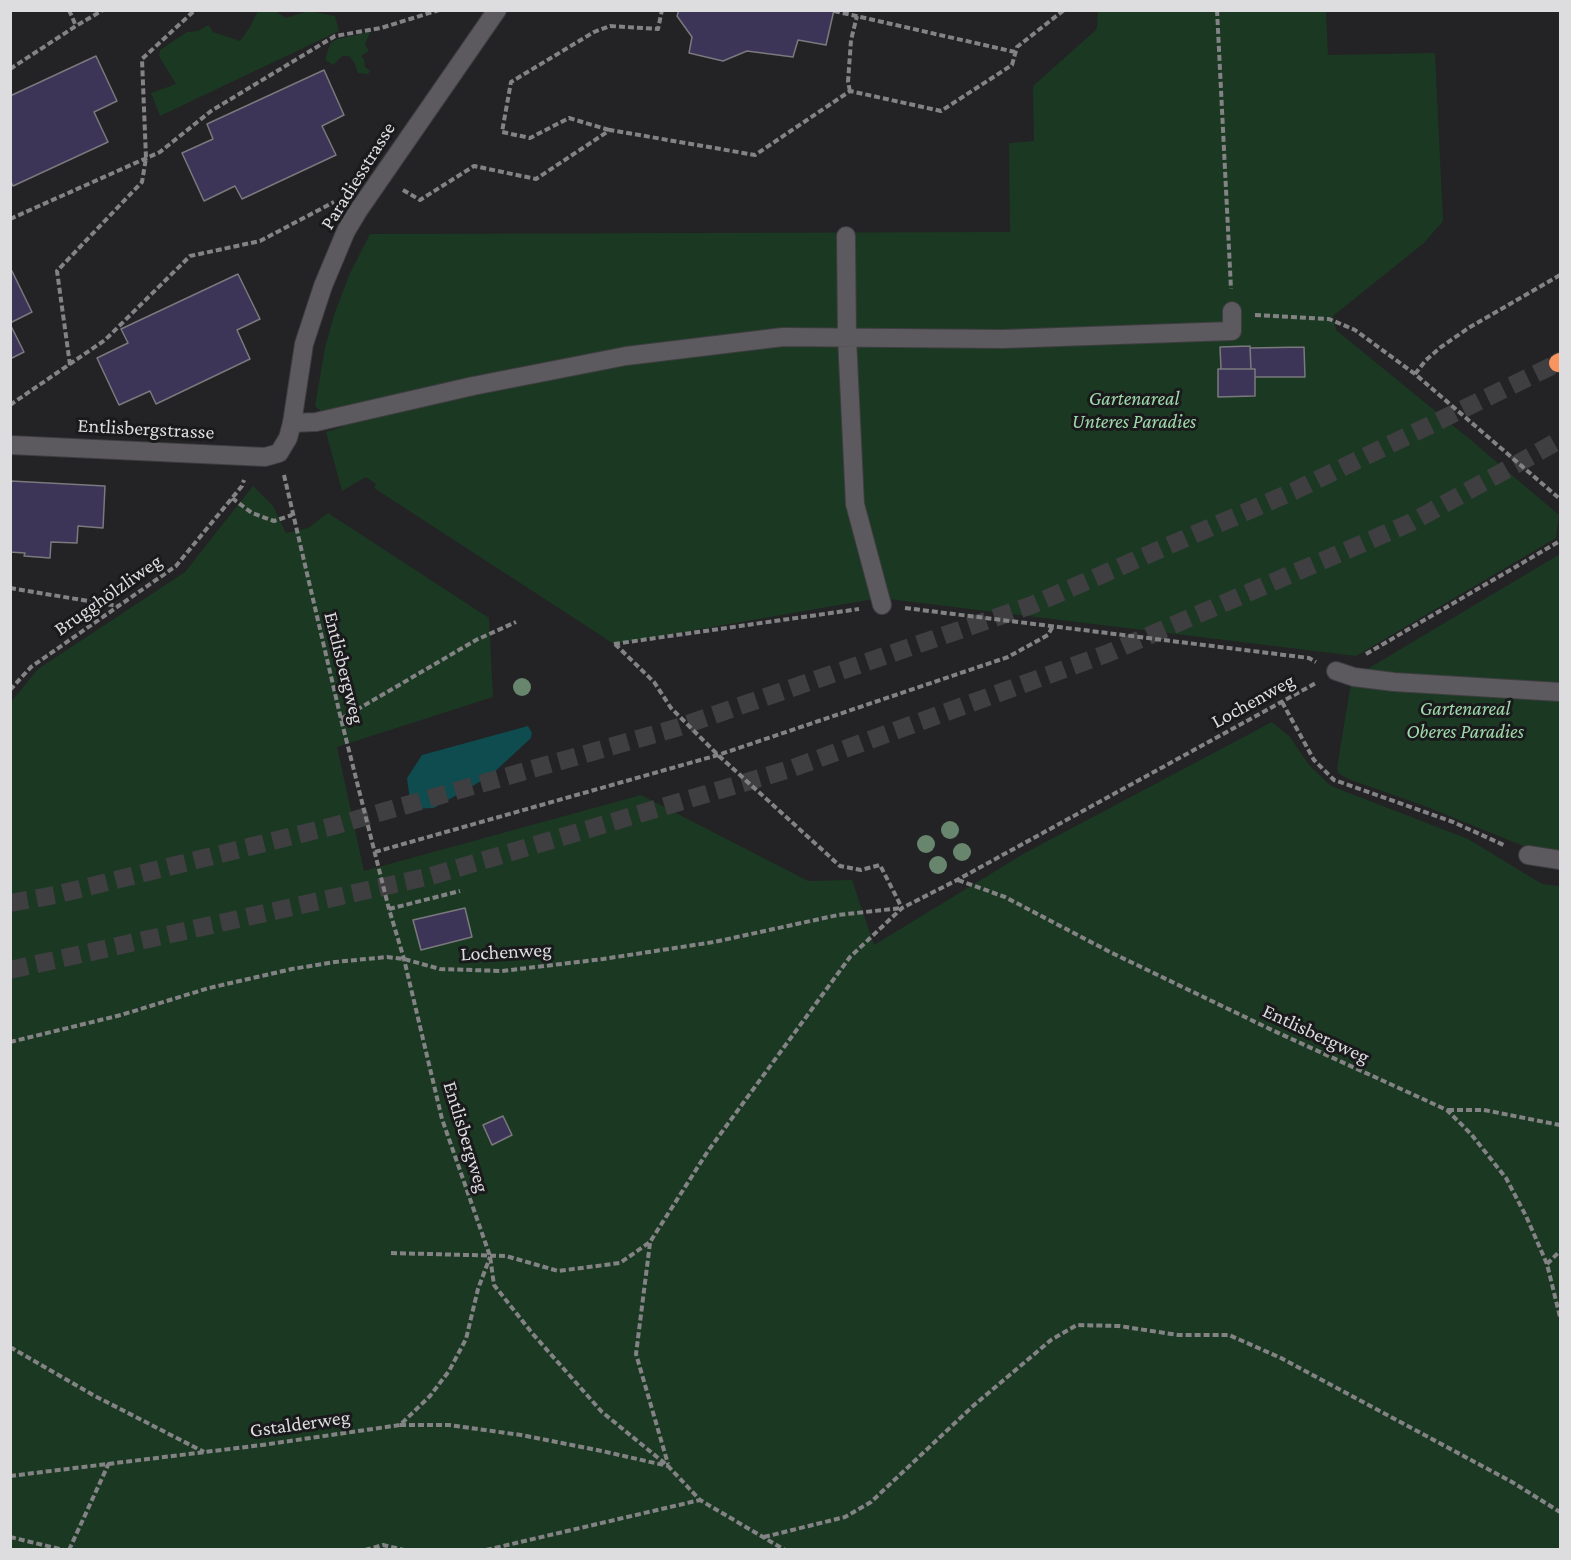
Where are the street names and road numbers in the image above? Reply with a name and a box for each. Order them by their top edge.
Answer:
street label: Paradiesstrasse [315,118,401,234]
street label: Entlisbergstrasse [77,413,215,445]
street label: Brugghölzliweg [50,549,166,641]
street label: Entlisbergweg [318,609,370,727]
street label: Lochenweg [1207,668,1299,734]
street label: Lochenweg [460,938,552,966]
street label: Entlisbergweg [1259,999,1373,1069]
street label: Entlisbergweg [438,1079,494,1195]
street label: Gstalderweg [248,1405,352,1443]

